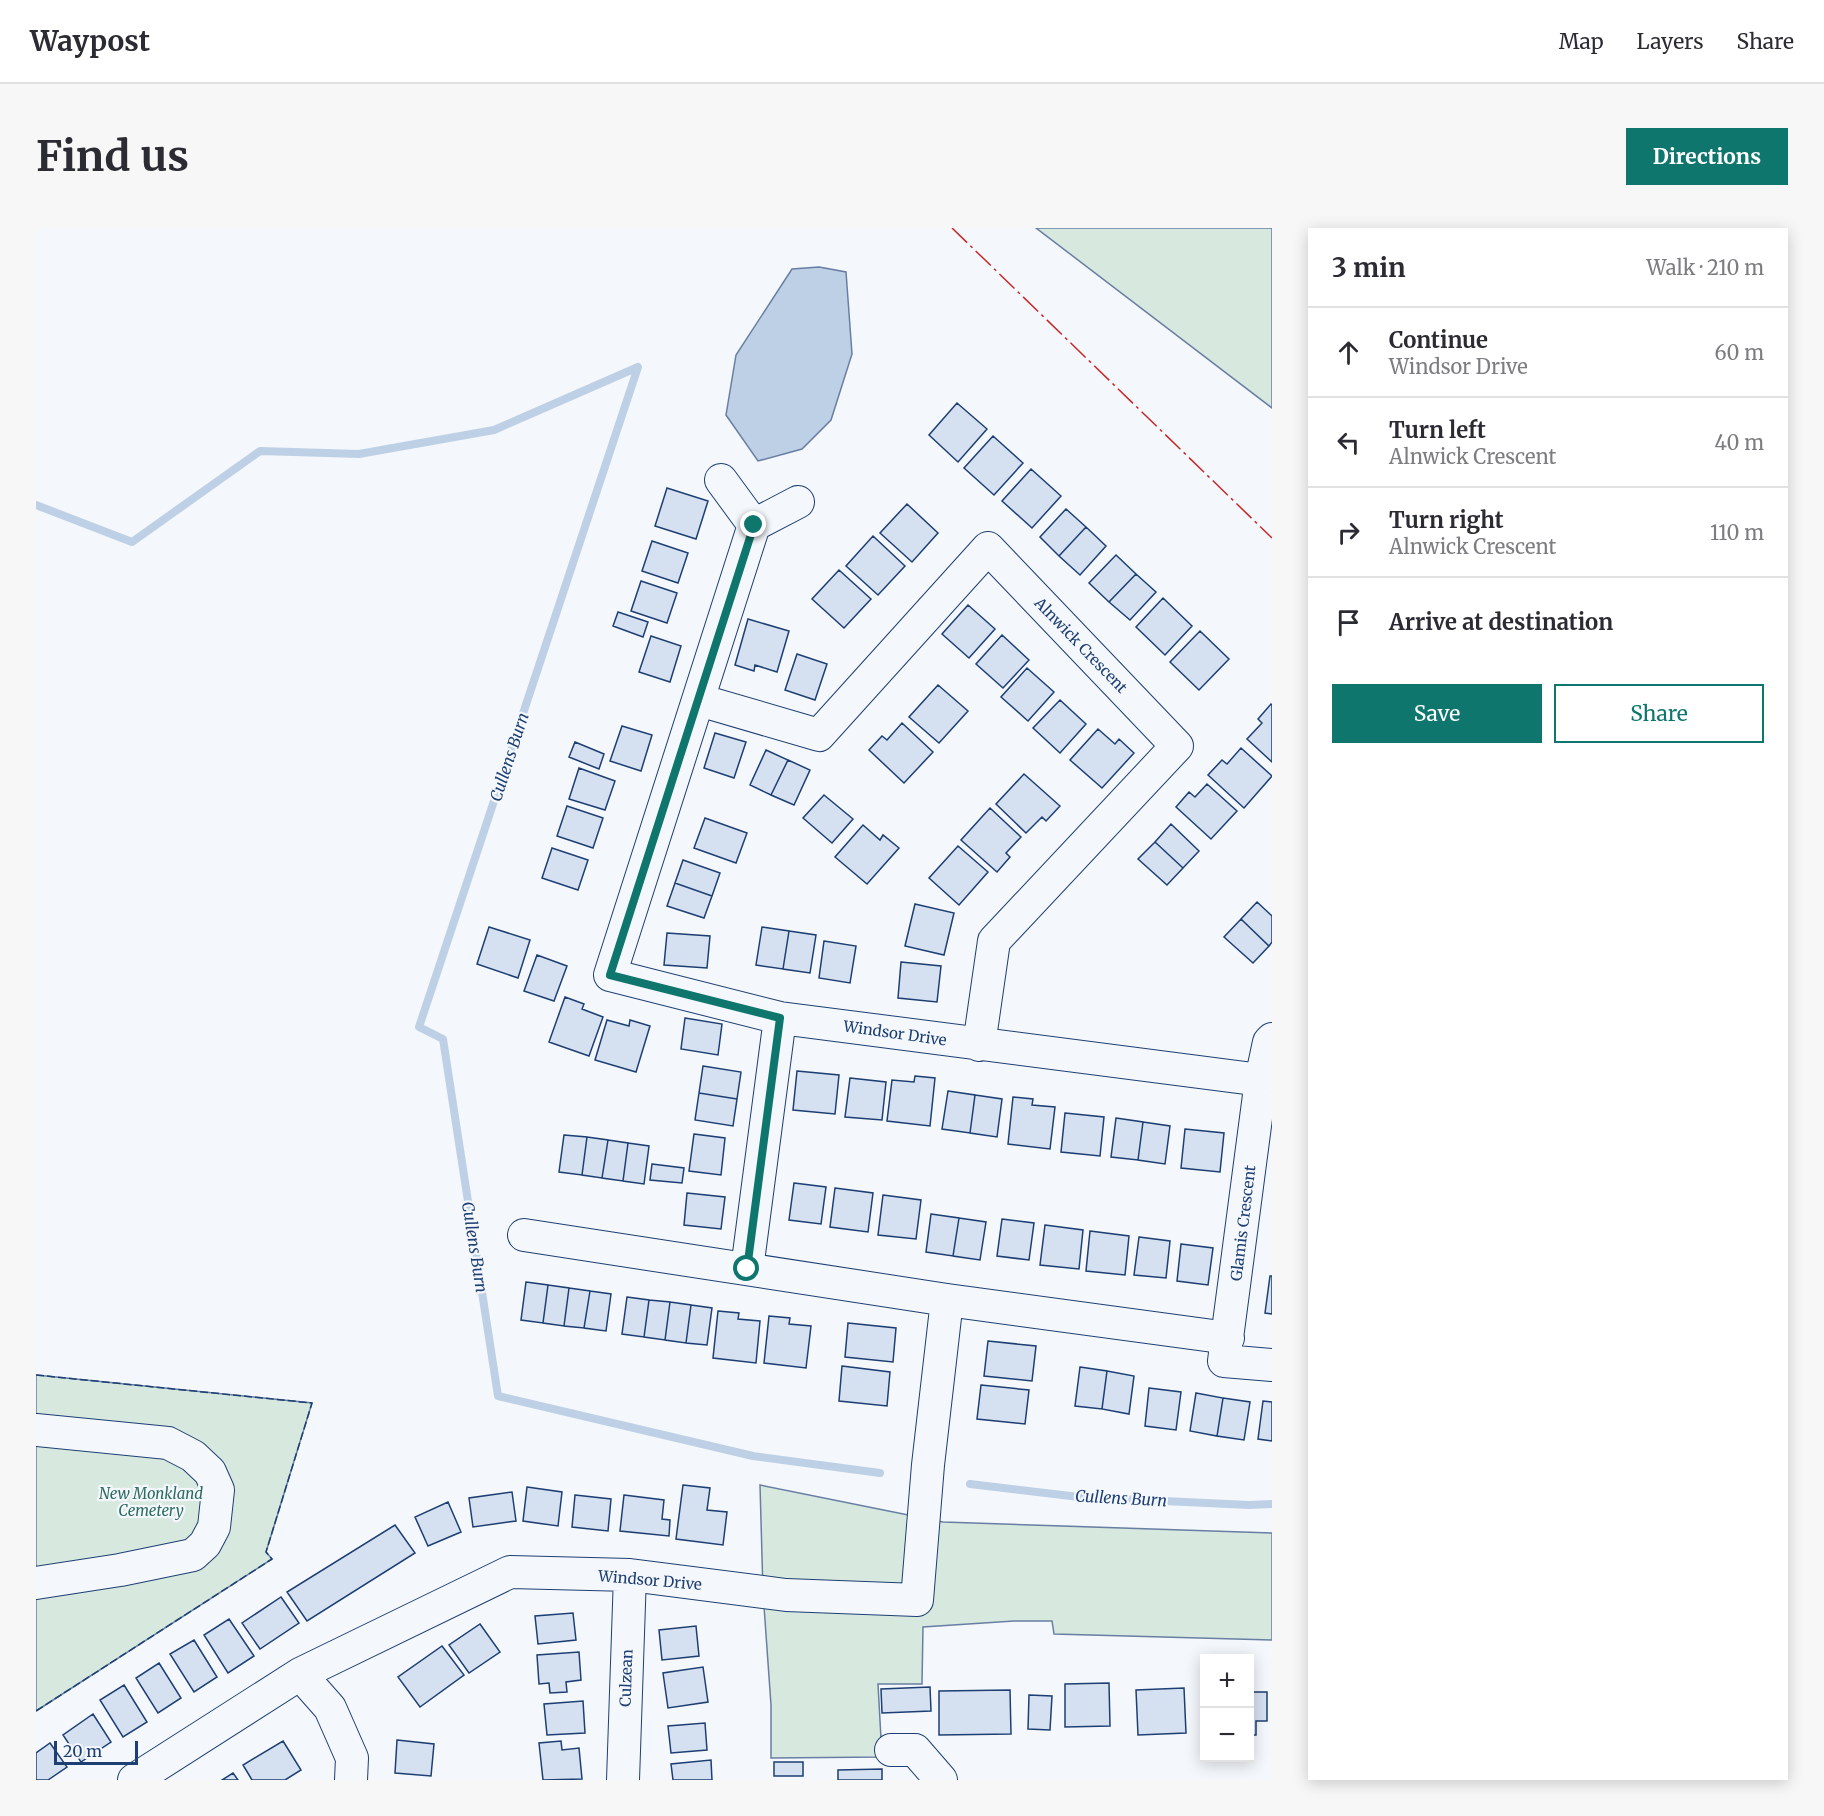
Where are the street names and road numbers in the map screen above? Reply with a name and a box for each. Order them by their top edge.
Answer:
street label: Alnwick Crescent [1030,593,1131,697]
street label: Windsor Drive [841,1016,948,1050]
street label: Glamis Crescent [1226,1164,1260,1282]
street label: Windsor Drive [596,1566,703,1594]
street label: Culzean [616,1649,637,1707]

